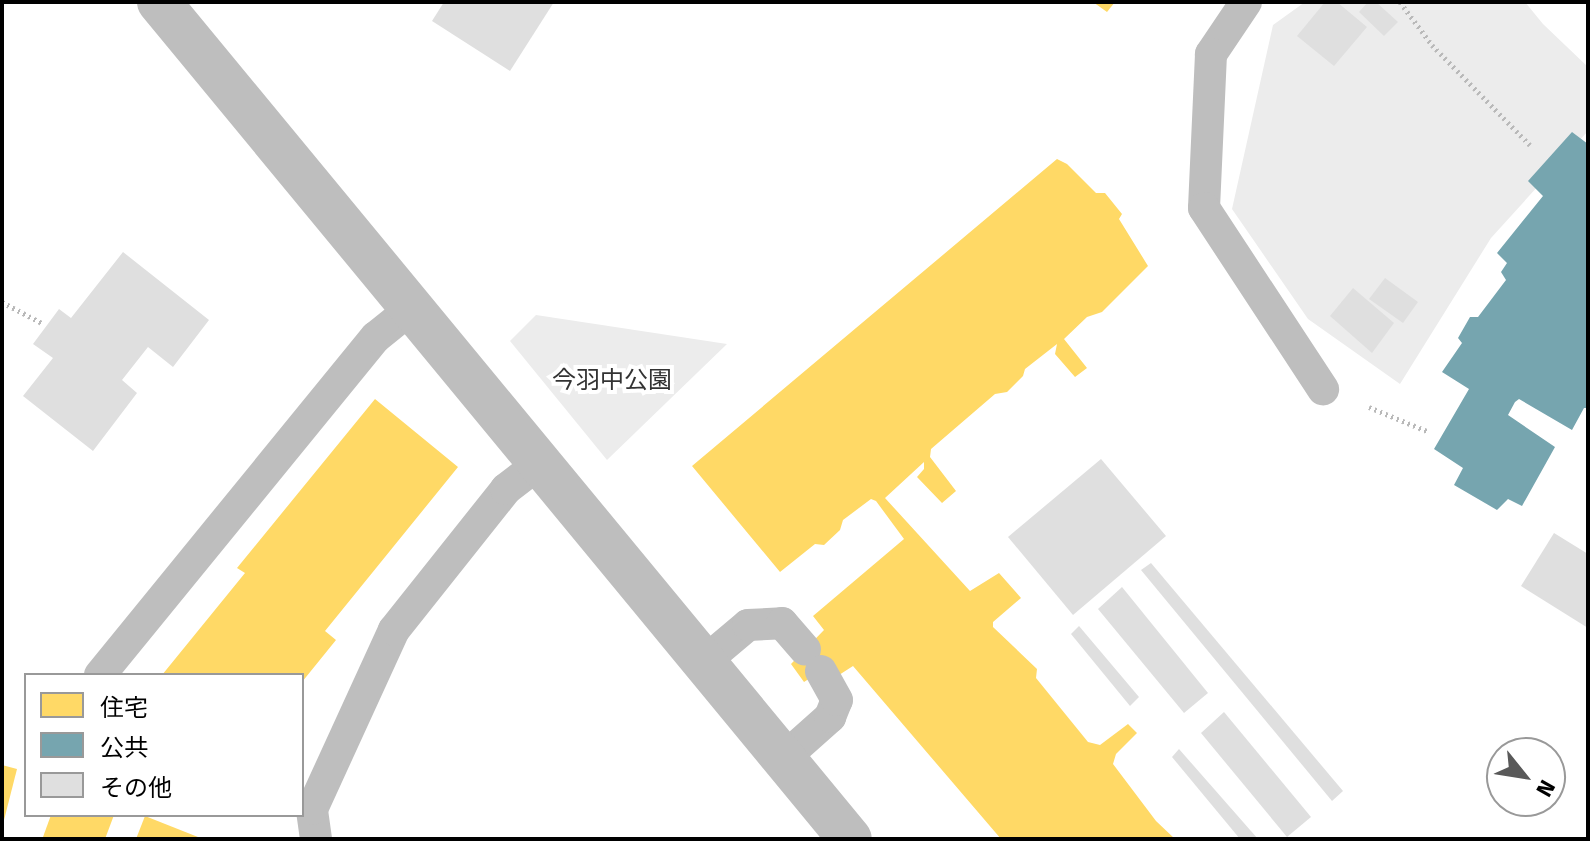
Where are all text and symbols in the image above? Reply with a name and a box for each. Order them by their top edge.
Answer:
park label: 今羽中公園 [552,367,672,395]
legend [24,673,304,817]
text: 住宅 [100,694,148,722]
text: 公共 [100,734,148,762]
north arrow [1486,737,1566,817]
text: その他 [100,774,172,802]
text: N [1530,775,1561,801]

